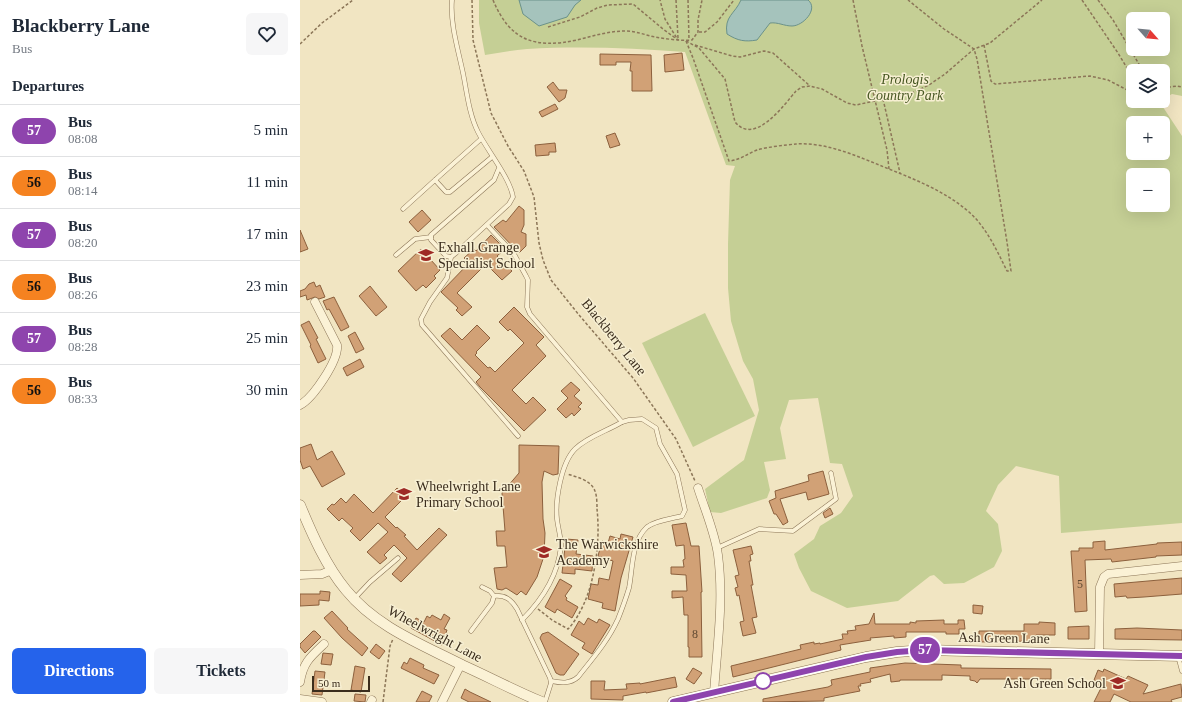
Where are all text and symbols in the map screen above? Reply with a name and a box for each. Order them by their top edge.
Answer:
north arrow [1126,12,1170,56]
map controls [1126,12,1170,212]
button: heart [246,13,288,55]
text: Blackberry Lane [12,15,150,36]
text: Bus [12,41,32,56]
button: layers [1126,64,1170,108]
park label: Prologis Country Park [867,72,944,103]
text: Departures [12,78,84,94]
text: Bus [68,114,92,130]
button: + [1126,116,1170,160]
text: 5 min [253,122,288,138]
text: 57 [27,123,41,138]
text: 08:08 [68,131,98,146]
text: Bus [68,166,92,182]
button: − [1126,168,1170,212]
text: 11 min [246,174,288,190]
text: 56 [27,175,41,190]
text: 08:14 [68,183,98,198]
text: Bus [68,218,92,234]
text: 17 min [246,226,288,242]
text: 57 [27,227,41,242]
text: 08:20 [68,235,98,250]
place label: Exhall Grange Specialist School [438,240,535,271]
school or university icon: Exhall Grange Specialist School [417,246,435,264]
text: Bus [68,270,92,286]
text: 23 min [246,278,288,294]
text: 56 [27,279,41,294]
text: 08:26 [68,287,98,302]
street label: Blackberry Lane [579,296,649,378]
text: Bus [68,322,92,338]
text: 25 min [246,330,288,346]
text: 57 [27,331,41,346]
text: 08:28 [68,339,98,354]
text: Bus [68,374,92,390]
text: 30 min [246,382,288,398]
text: 56 [27,383,41,398]
text: 08:33 [68,391,98,406]
place label: Wheelwright Lane Primary School [416,479,521,510]
school or university icon: Wheelwright Lane Primary School [395,485,413,503]
place label: The Warwickshire Academy [556,537,658,568]
school or university icon: The Warwickshire Academy [535,543,553,561]
house number: 5 [1077,577,1083,591]
street label: Wheelwright Lane [385,603,485,665]
house number: 8 [692,627,698,641]
street label: Ash Green Lane [958,630,1050,646]
line badge: 57 [907,637,943,663]
text: 57 [918,642,932,657]
button: Directions [12,648,146,694]
button: Tickets [154,648,288,694]
unlabelled marker [754,672,772,690]
scale bar [312,674,370,693]
school or university icon: Ash Green School [1109,674,1127,692]
place label: Ash Green School [1003,676,1106,691]
text: 50 m [318,677,340,689]

